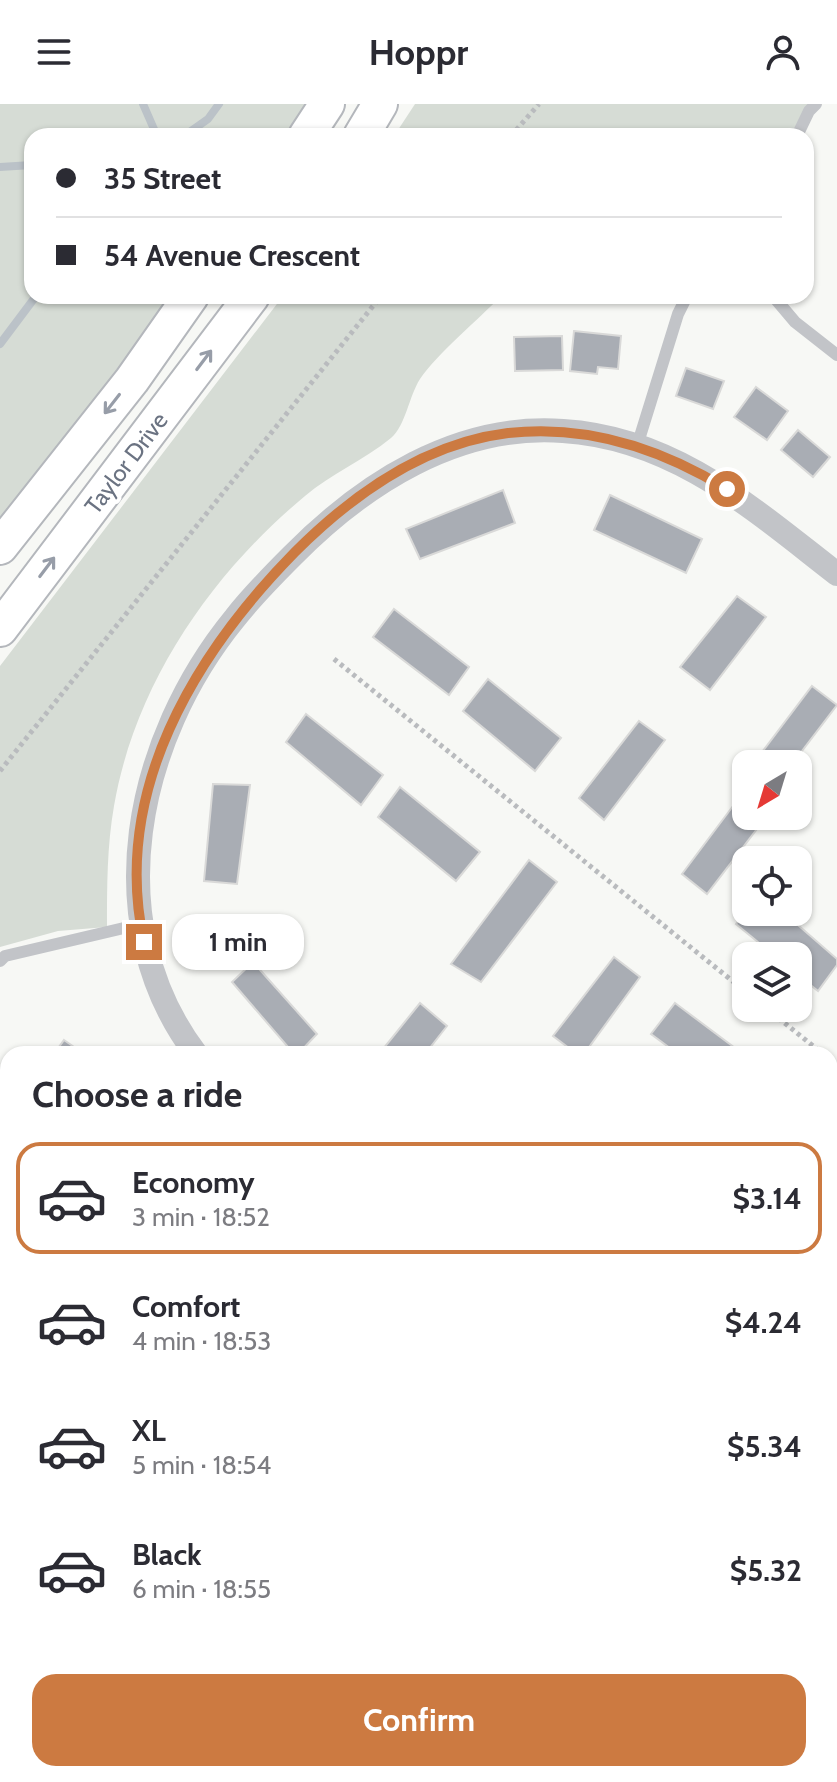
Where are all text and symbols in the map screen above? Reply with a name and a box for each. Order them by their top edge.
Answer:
icon: menu [32,30,76,74]
text: Hoppr [369,30,468,74]
icon: person [761,30,805,74]
text: 35 Street [104,160,221,197]
text: 54 Avenue Crescent [104,237,360,274]
one-way arrow [196,350,213,371]
one-way arrow [104,393,121,414]
street label: Taylor Drive [78,406,174,520]
route start [709,471,745,507]
one-way arrow [39,557,56,578]
north arrow [732,750,812,830]
map controls [732,750,812,1022]
button: locate [732,846,812,926]
callout: 1 min [172,914,304,970]
route end [126,924,162,960]
text: 1 min [209,926,267,958]
button: layers [732,942,812,1022]
text: Choose a ride [32,1072,242,1116]
icon: car [36,1162,108,1234]
text: Economy [132,1164,255,1201]
text: $3.14 [733,1180,802,1217]
text: 3 min · 18:52 [132,1201,270,1233]
icon: car [36,1286,108,1358]
text: Comfort [132,1288,240,1325]
text: $4.24 [725,1304,802,1341]
text: 4 min · 18:53 [132,1325,271,1357]
icon: car [36,1410,108,1482]
text: XL [132,1412,166,1449]
text: $5.34 [727,1428,802,1465]
text: 5 min · 18:54 [132,1449,271,1481]
icon: car [36,1534,108,1606]
text: Black [132,1536,202,1573]
text: $5.32 [730,1552,802,1589]
text: 6 min · 18:55 [132,1573,271,1605]
button: Confirm [32,1674,806,1766]

